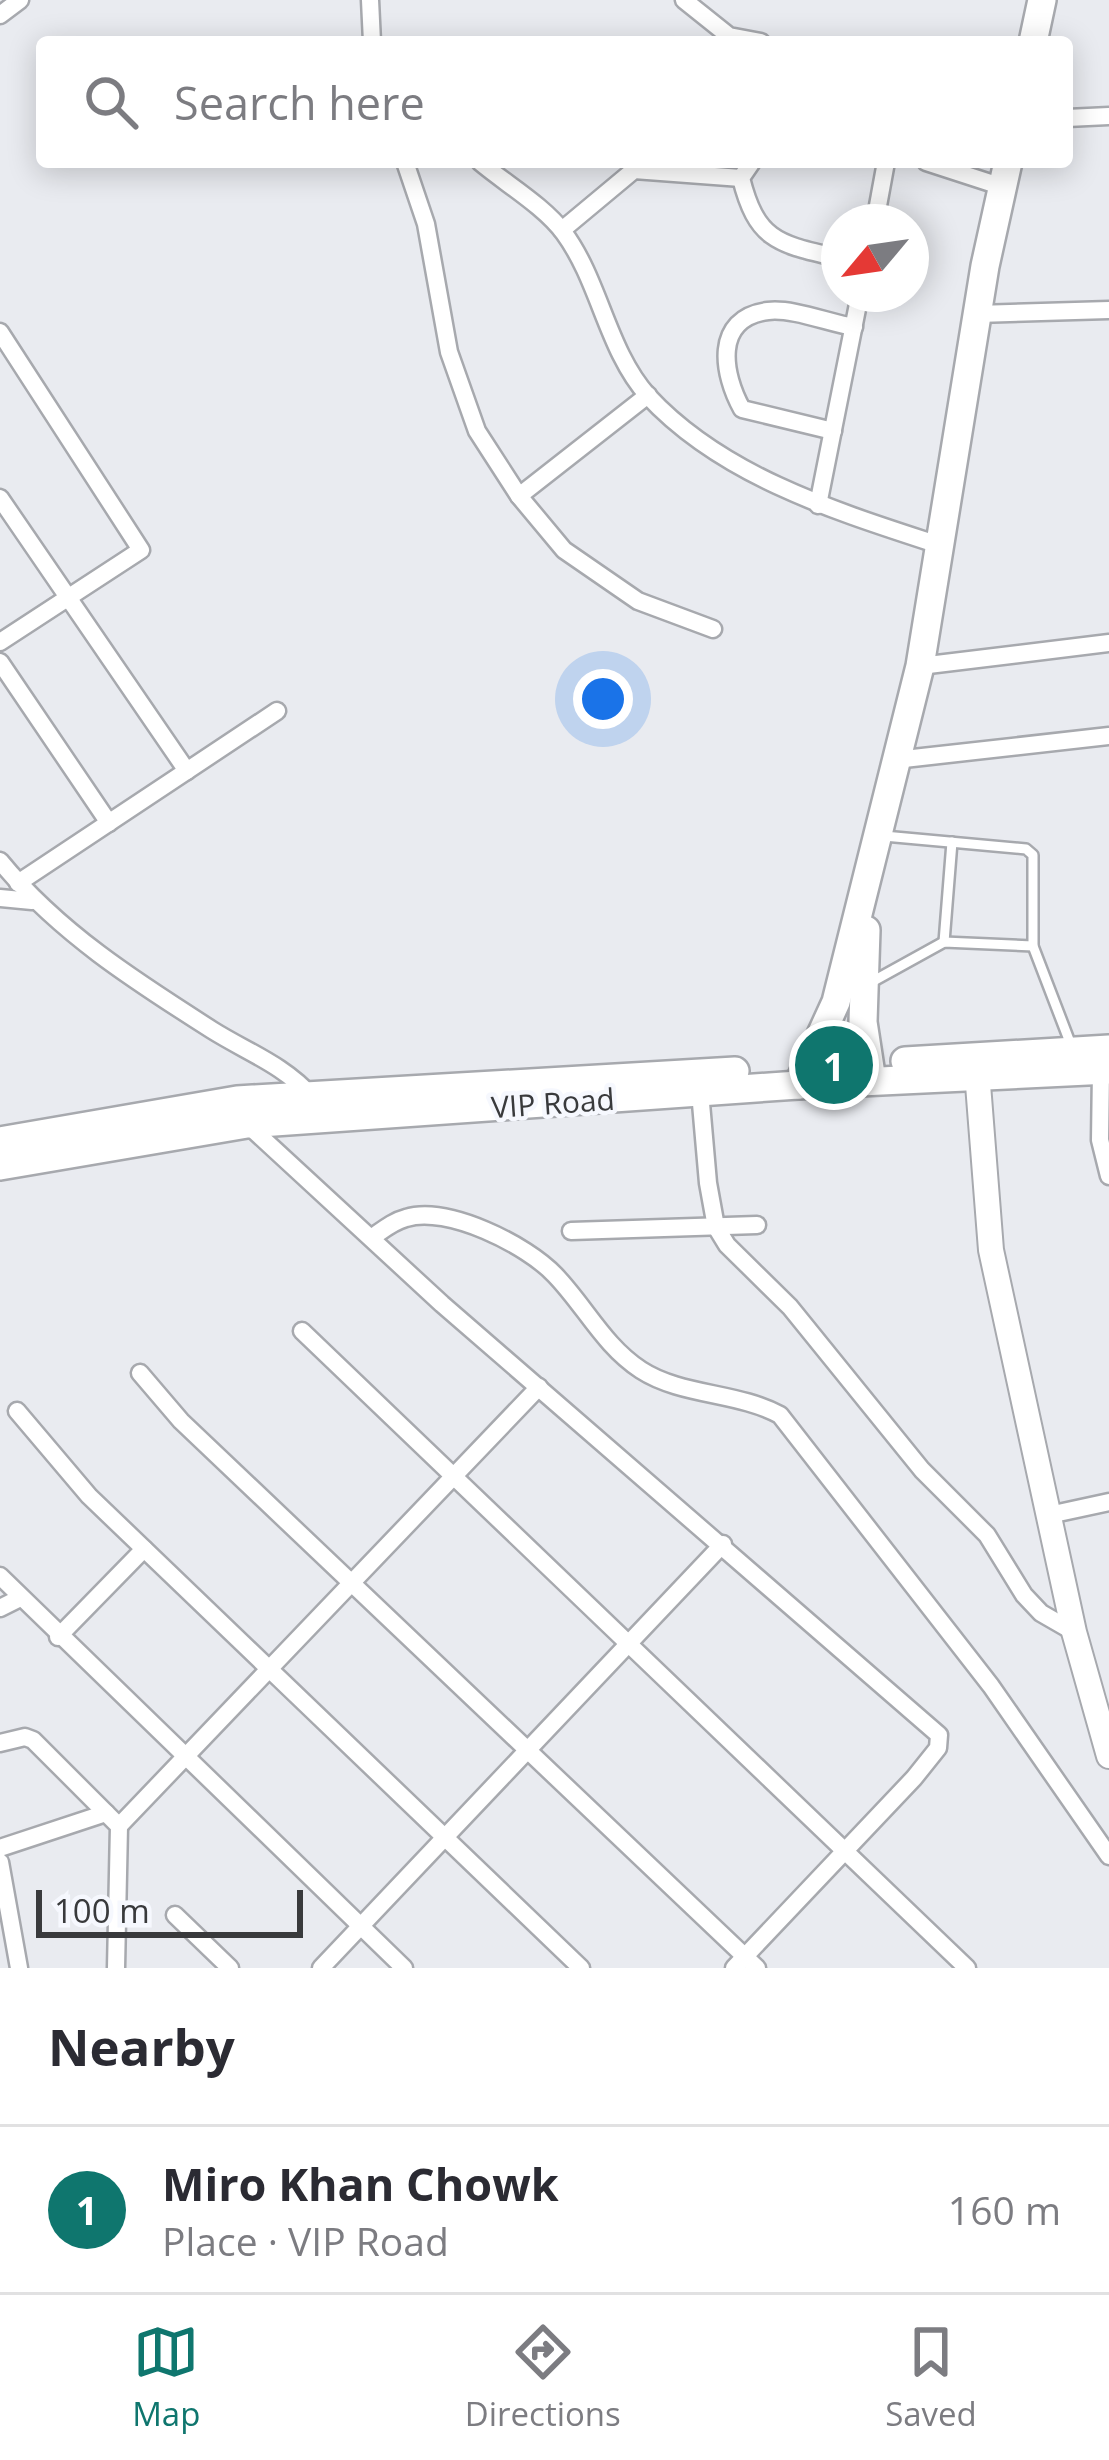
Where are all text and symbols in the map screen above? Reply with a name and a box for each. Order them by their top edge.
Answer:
search box [36,36,1073,168]
icon: search [78,69,144,135]
text: Search here [174,72,425,133]
north arrow [821,204,929,312]
your location [573,669,633,729]
pin: 1 [795,1020,873,1110]
street label: VIP Road [490,1078,616,1127]
scale bar [36,1884,303,1937]
text: 100 m [54,1888,150,1933]
text: Nearby [48,2011,235,2081]
text: Miro Khan Chowk [162,2153,559,2214]
text: 1 [76,2183,98,2236]
text: 160 m [948,2183,1061,2236]
text: Place · VIP Road [162,2214,449,2267]
tab: Map [132,2319,200,2436]
tab: Directions [465,2319,621,2436]
tab: Saved [885,2319,977,2436]

